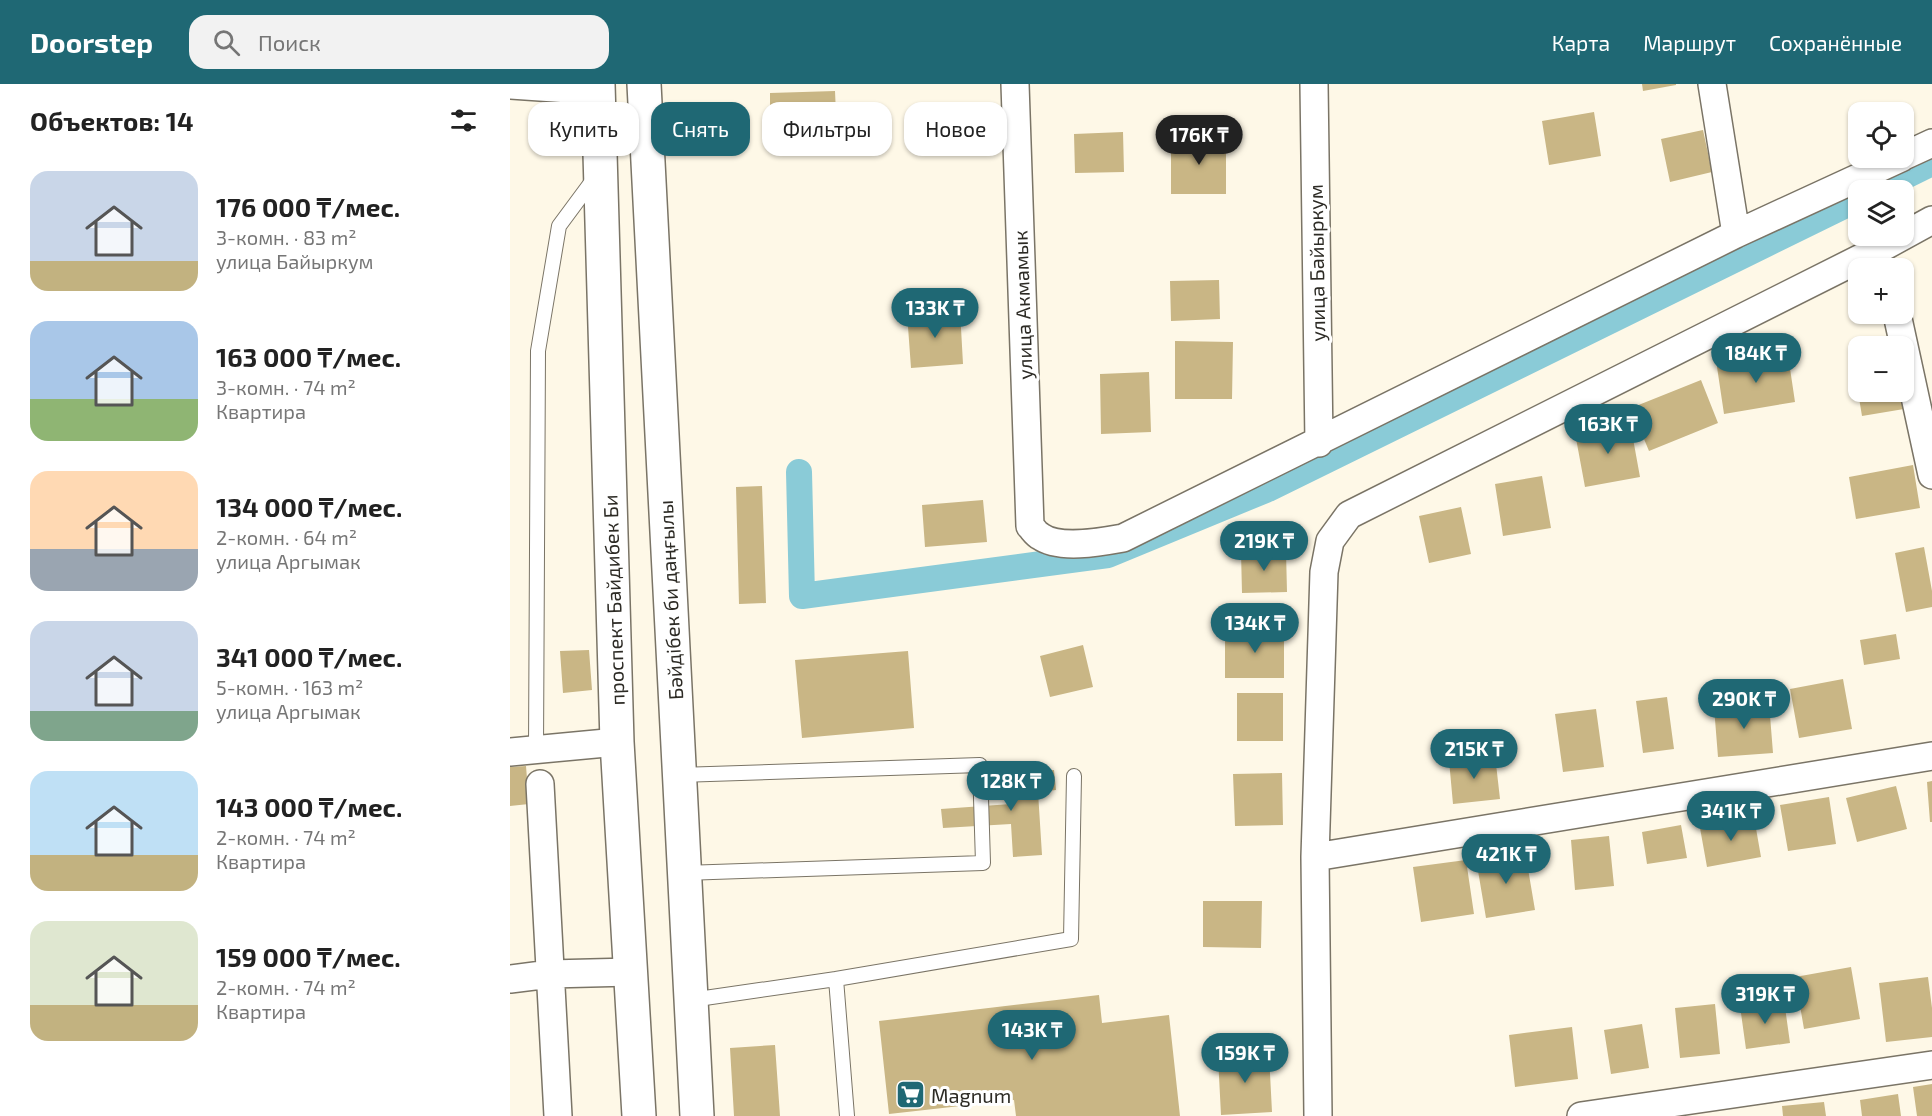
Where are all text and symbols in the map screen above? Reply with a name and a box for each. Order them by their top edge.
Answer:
search box [189,15,609,69]
text: Doorstep [30,25,153,59]
icon: search [210,26,243,59]
text: Поиск [258,29,321,55]
text: Карта [1552,30,1610,55]
text: Маршрут [1643,30,1736,55]
text: Сохранённые [1769,30,1902,55]
chip: Купить [528,102,639,156]
chip: Снять [651,102,750,156]
chip: Фильтры [762,102,892,156]
chip: Новое [904,102,1007,156]
map controls [1848,102,1914,402]
button: locate [1848,102,1914,168]
icon: filters [447,104,480,137]
text: Объектов: 14 [30,105,194,136]
pin: 176K ₸ [1150,115,1248,166]
text: 176K ₸ [1170,122,1228,146]
button: layers [1848,180,1914,246]
street label: улица Байыркум [1303,184,1330,342]
text: 176 000 ₸/мес. [216,191,400,222]
icon: home [78,195,150,267]
text: 3-комн. · 83 m² [216,225,357,249]
street label: улица Акмамык [1007,230,1038,380]
text: улица Байыркум [216,249,373,273]
button: + [1848,258,1914,324]
pin: 133K ₸ [886,288,984,339]
text: 133K ₸ [905,295,965,319]
pin: 184K ₸ [1707,333,1805,384]
button: − [1848,336,1914,402]
text: 184K ₸ [1725,340,1787,364]
text: 163 000 ₸/мес. [216,341,401,372]
icon: home [78,345,150,417]
text: 3-комн. · 74 m² [216,375,356,399]
text: Квартира [216,399,306,423]
pin: 163K ₸ [1559,404,1657,455]
text: 163K ₸ [1578,411,1638,435]
text: 134 000 ₸/мес. [216,491,402,522]
street label: проспект Байдибек Би [597,494,629,706]
icon: home [78,495,150,567]
street label: Бәйдібек би даңғылы [653,499,687,701]
pin: 219K ₸ [1215,521,1313,572]
text: 2-комн. · 64 m² [216,525,357,549]
text: 219K ₸ [1234,528,1294,552]
text: улица Аргымак [216,549,361,573]
pin: 134K ₸ [1206,603,1304,654]
text: 134K ₸ [1225,610,1285,634]
text: 341 000 ₸/мес. [216,641,402,672]
icon: home [78,645,150,717]
text: 5-комн. · 163 m² [216,675,363,699]
pin: 290K ₸ [1695,679,1793,730]
text: 290K ₸ [1712,686,1776,710]
text: улица Аргымак [216,699,361,723]
pin: 215K ₸ [1425,729,1523,780]
text: 215K ₸ [1444,736,1504,760]
pin: 128K ₸ [962,761,1060,812]
text: 128K ₸ [981,768,1041,792]
text: 143 000 ₸/мес. [216,791,402,822]
pin: 341K ₸ [1682,791,1780,842]
icon: home [78,795,150,867]
text: 341K ₸ [1701,798,1761,822]
text: 2-комн. · 74 m² [216,825,356,849]
pin: 421K ₸ [1457,834,1555,885]
text: 421K ₸ [1476,841,1536,865]
text: Квартира [216,849,306,873]
text: 159 000 ₸/мес. [216,941,401,972]
icon: home [78,945,150,1017]
pin: 319K ₸ [1716,974,1814,1025]
text: 2-комн. · 74 m² [216,975,356,999]
text: 319K ₸ [1735,981,1795,1005]
text: Квартира [216,999,306,1023]
pin: 143K ₸ [983,1010,1081,1061]
text: 143K ₸ [1002,1017,1062,1041]
pin: 159K ₸ [1196,1033,1294,1084]
text: 159K ₸ [1215,1040,1275,1064]
supermarket icon: Magnum [894,1079,926,1111]
place label: Magnum [931,1083,1011,1107]

